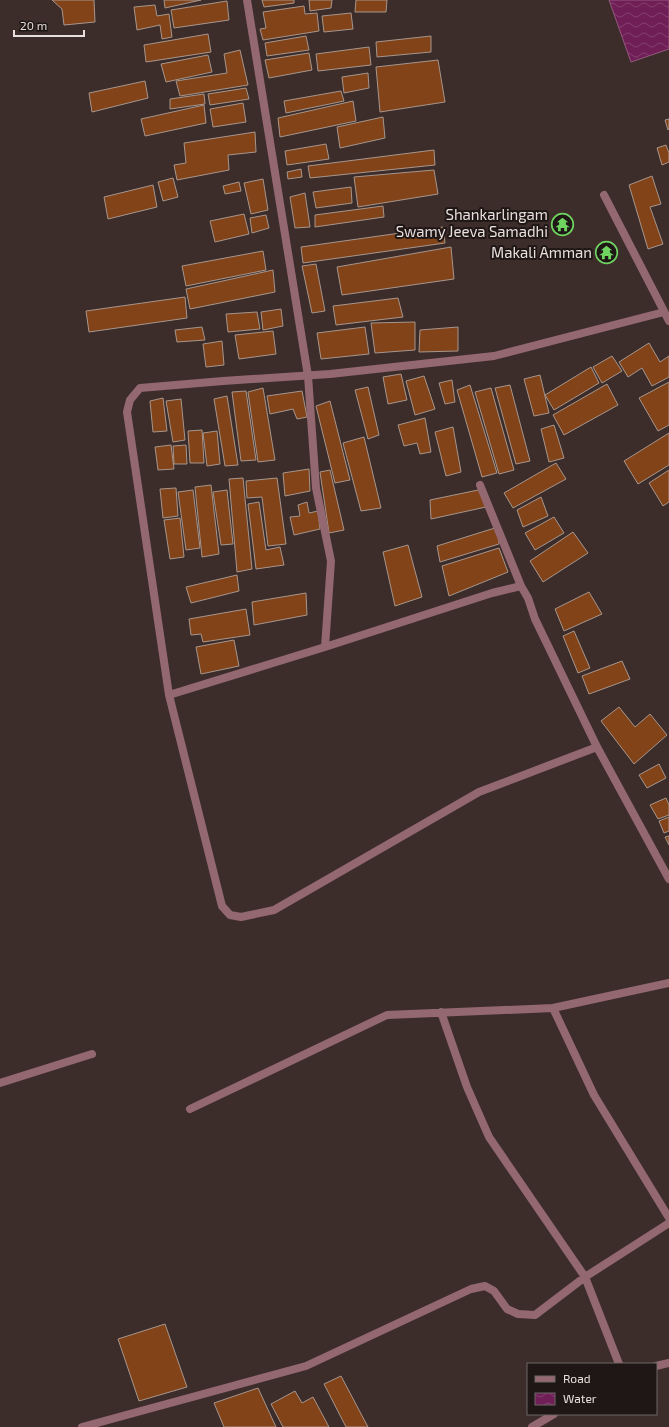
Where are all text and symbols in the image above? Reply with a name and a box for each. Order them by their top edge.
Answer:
scale bar [14,12,84,38]
text: 20 m [20,18,47,32]
place label: Shankarlingam Swamy Jeeva Samadhi [396,205,548,240]
temple icon: Shankarlingam Swamy Jeeva Samadhi [550,211,576,237]
temple icon: Makali Amman [594,240,620,266]
place label: Makali Amman [491,243,592,261]
legend [527,1363,657,1415]
text: Road [563,1371,591,1385]
text: Water [563,1391,597,1405]

